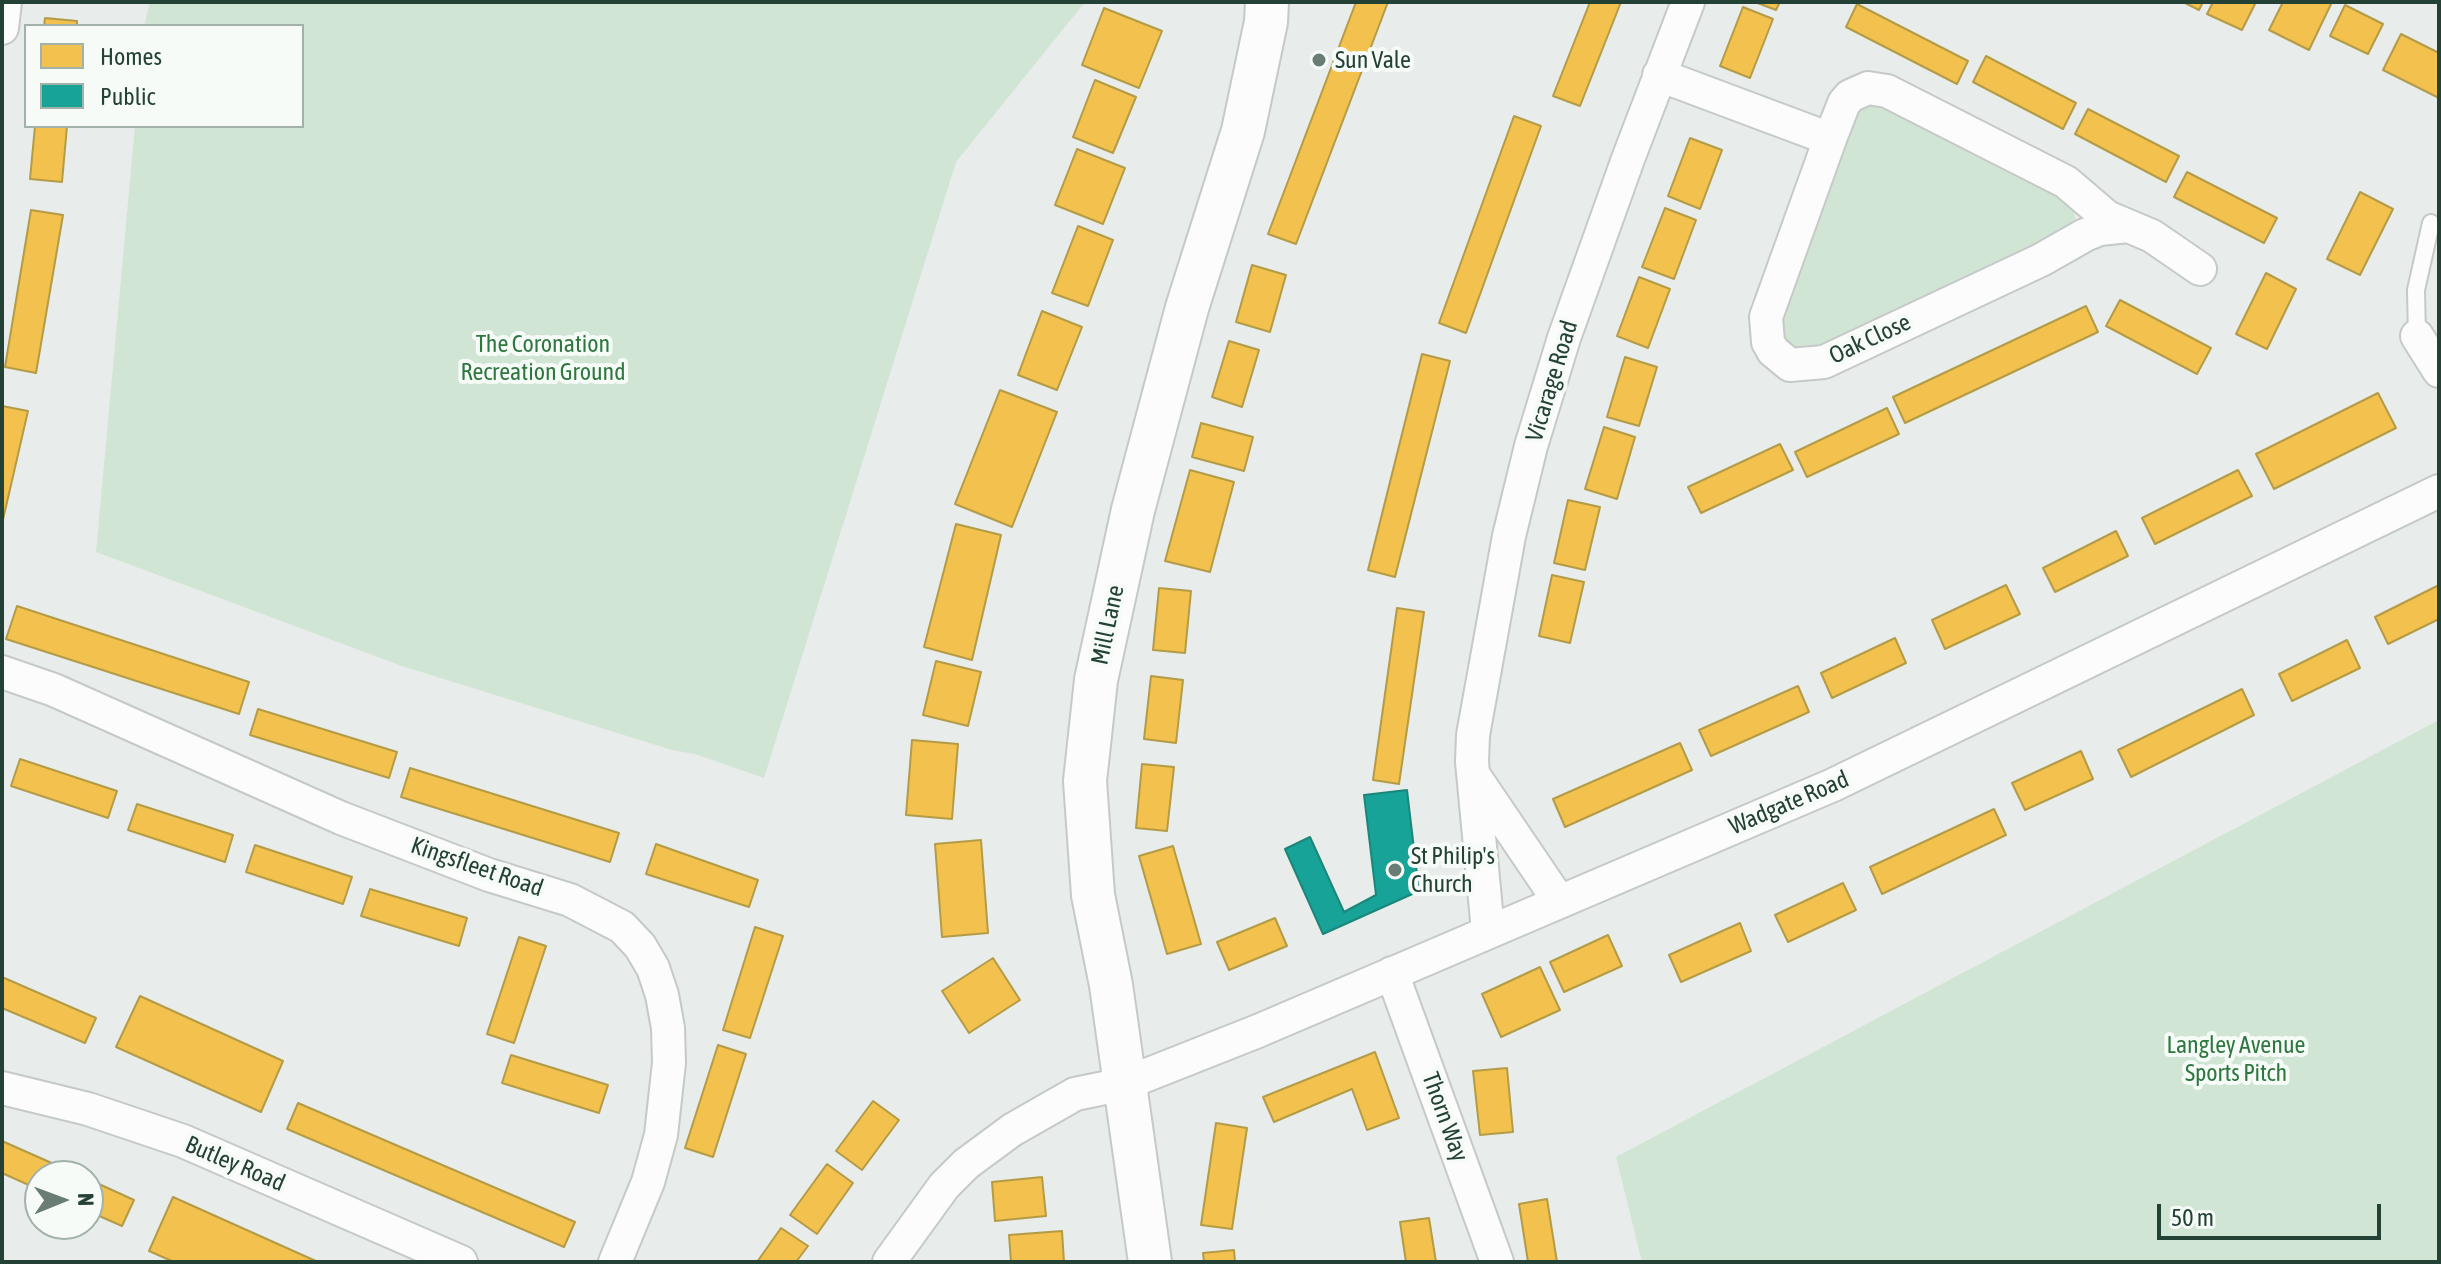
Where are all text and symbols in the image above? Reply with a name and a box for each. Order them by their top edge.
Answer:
legend [24,24,304,128]
text: Homes [100,43,162,70]
place label: Sun Vale [1335,46,1411,74]
marker: Sun Vale [1310,51,1328,69]
text: Public [100,83,156,110]
street label: Oak Close [1825,308,1915,370]
street label: Vicarage Road [1520,317,1584,445]
park label: The Coronation Recreation Ground [460,330,626,386]
street label: Mill Lane [1086,583,1130,667]
street label: Wadgate Road [1725,765,1853,841]
street label: Kingsfleet Road [407,831,547,903]
place label: St Philip's Church [1411,842,1495,898]
marker: St Philip's Church [1386,861,1404,879]
park label: Langley Avenue Sports Pitch [2167,1031,2305,1087]
street label: Thorn Way [1416,1069,1474,1165]
street label: Butley Road [181,1130,289,1198]
north arrow [24,1160,104,1240]
scale bar [2161,1188,2385,1238]
text: N [73,1193,99,1206]
text: 50 m [2171,1204,2214,1231]

